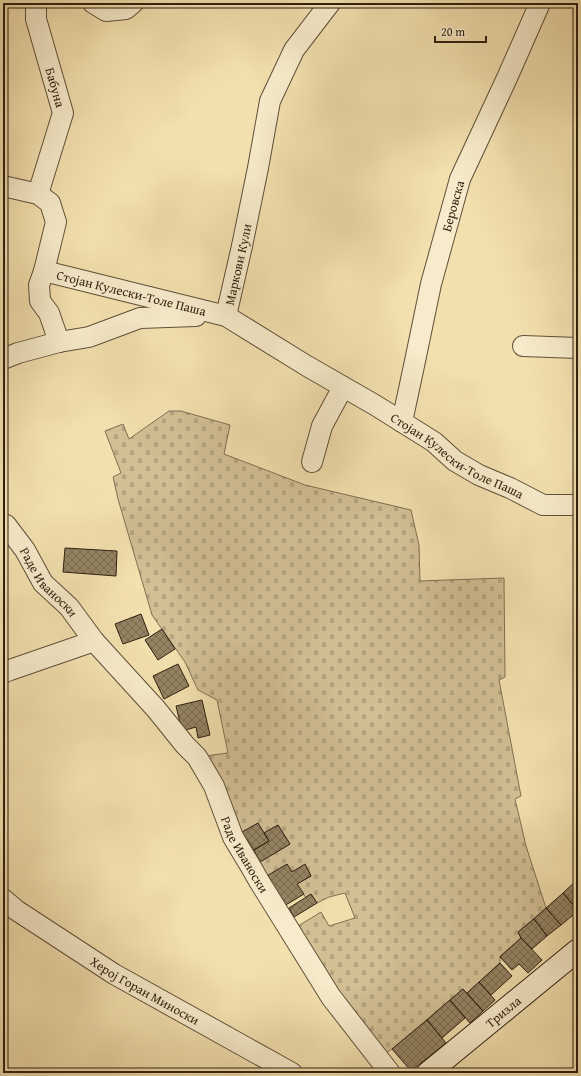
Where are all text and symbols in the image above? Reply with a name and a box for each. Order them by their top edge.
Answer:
scale bar [435,18,486,44]
text: 20 m [441,23,465,40]
street label: Бабуна [41,65,71,110]
street label: Беровска [436,177,469,234]
street label: Маркови Кули [219,221,256,307]
street label: Стојан Кулески-Толе Паша [55,265,209,320]
street label: Стојан Кулески-Толе Паша [387,408,528,503]
street label: Раде Иваноски [16,544,83,621]
street label: Раде Иваноски [217,814,274,897]
street label: Херој Горан Миноски [86,951,203,1029]
street label: Тризла [481,991,526,1032]

